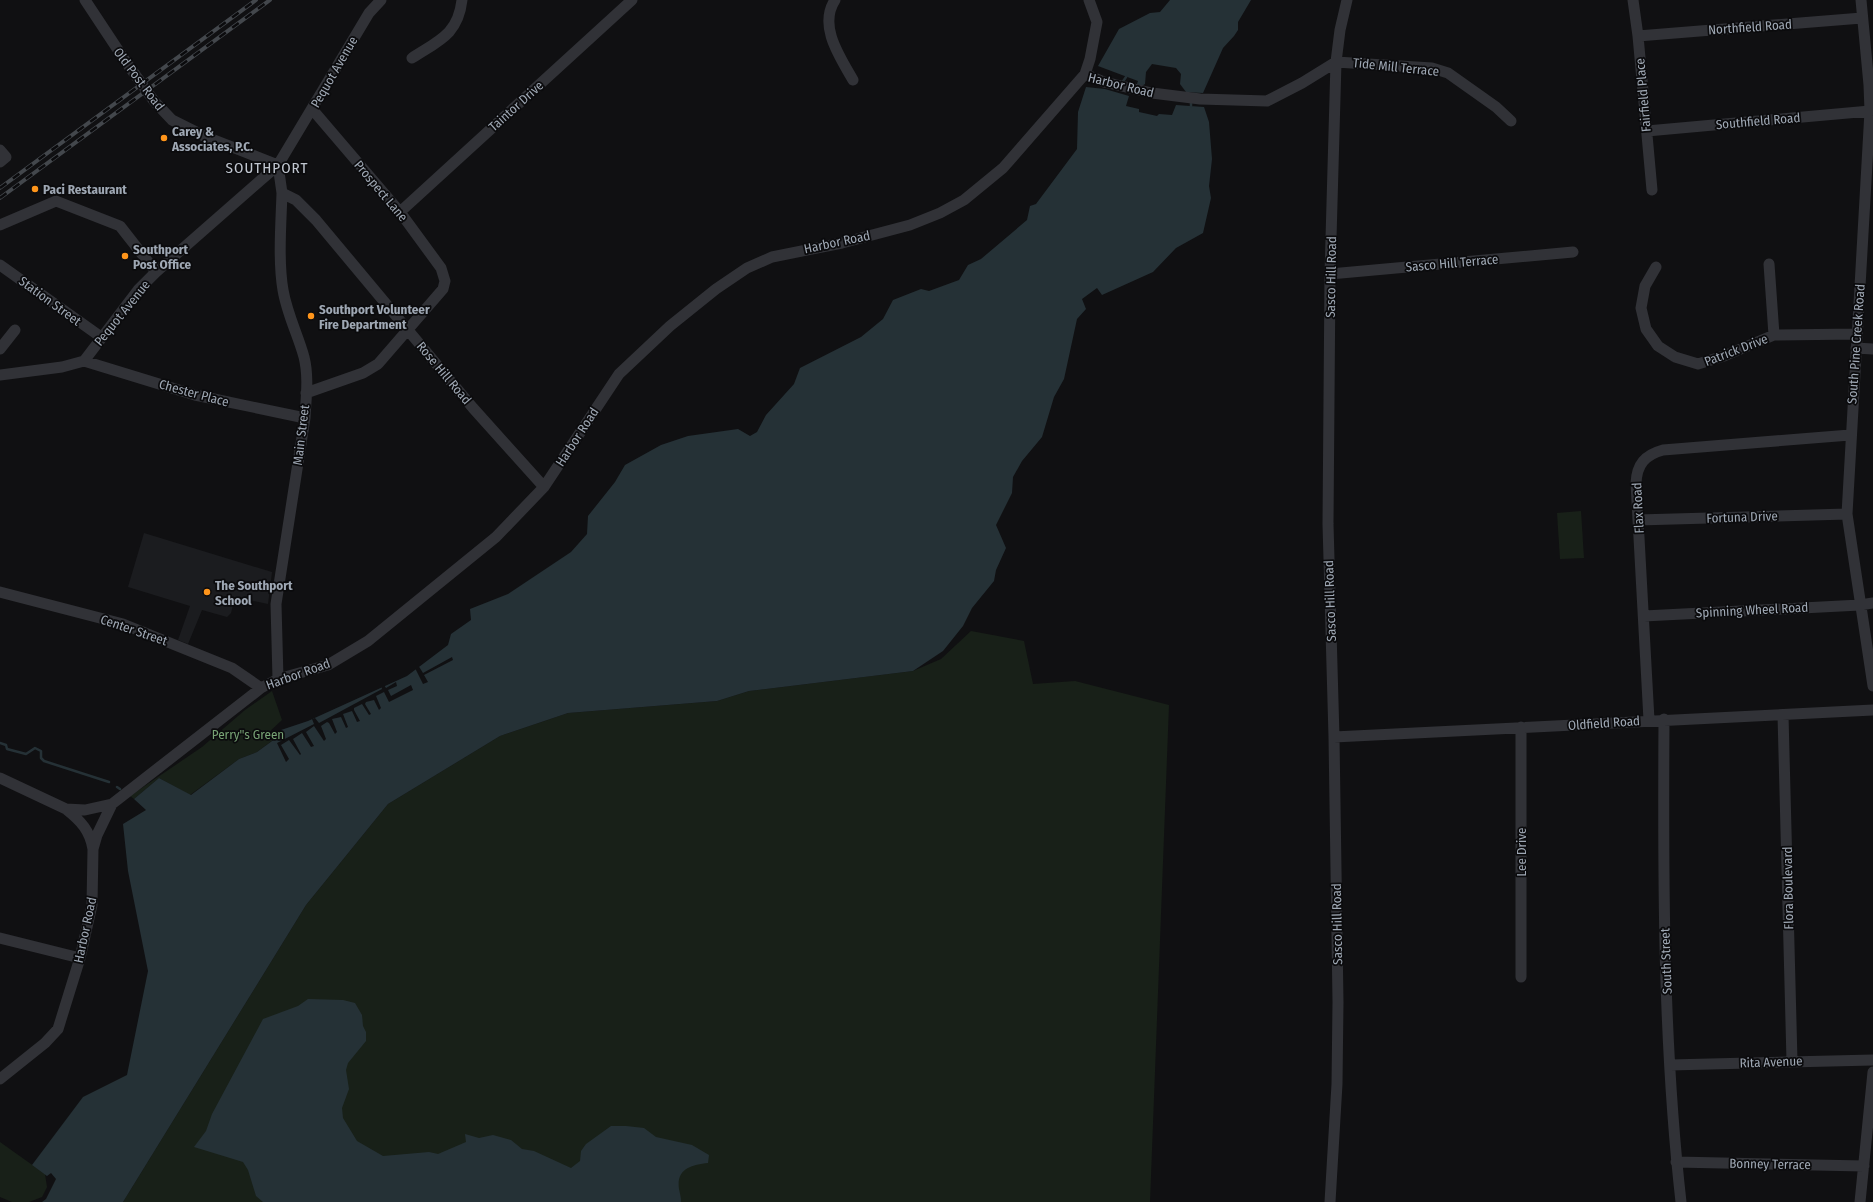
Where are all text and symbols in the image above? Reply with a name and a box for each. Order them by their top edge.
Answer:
street label: Northfield Road [1708,17,1792,37]
street label: Pequot Avenue [308,34,360,110]
street label: Old Post Road [111,45,167,113]
street label: Tide Mill Terrace [1352,55,1440,79]
street label: Fairfield Place [1632,58,1654,132]
street label: Harbor Road [1087,70,1155,100]
street label: Taintor Drive [486,78,546,134]
street label: Southfield Road [1715,110,1801,132]
place label: Carey & Associates, P.C. [171,124,253,154]
marker: Carey & Associates, P.C. [159,133,169,143]
street label: Prospect Lane [351,158,411,224]
district label: SOUTHPORT [226,159,308,177]
place label: Paci Restaurant [43,182,127,197]
marker: Paci Restaurant [30,184,40,194]
street label: Harbor Road [803,228,871,256]
street label: Sasco Hill Road [1323,236,1339,318]
place label: Southport Post Office [133,242,192,272]
marker: Southport Post Office [120,251,130,261]
street label: Sasco Hill Terrace [1405,251,1499,275]
street label: Station Street [16,273,85,329]
street label: Pequot Avenue [91,277,153,349]
street label: South Pine Creek Road [1844,284,1868,404]
place label: Southport Volunteer Fire Department [319,302,430,332]
marker: Southport Volunteer Fire Department [306,311,316,321]
street label: Patrick Drive [1702,331,1770,369]
street label: Rose Hill Road [414,339,474,407]
street label: Chester Place [158,377,230,409]
street label: Main Street [290,403,312,466]
street label: Harbor Road [552,405,602,469]
street label: Flax Road [1629,482,1647,534]
street label: Fortuna Drive [1706,508,1778,526]
street label: Sasco Hill Road [1321,560,1339,642]
place label: The Southport School [215,578,293,608]
marker: The Southport School [202,587,212,597]
street label: Spinning Wheel Road [1695,600,1809,620]
street label: Center Street [99,612,170,649]
street label: Harbor Road [264,655,332,693]
street label: Oldfield Road [1568,713,1640,733]
park label: Perry"s Green [212,727,284,742]
street label: Lee Drive [1514,828,1529,876]
street label: Flora Boulevard [1780,846,1796,930]
street label: Sasco Hill Road [1329,883,1345,965]
street label: Harbor Road [71,896,99,964]
street label: South Street [1657,927,1675,994]
street label: Rita Avenue [1739,1053,1803,1071]
street label: Bonney Terrace [1729,1156,1811,1172]

